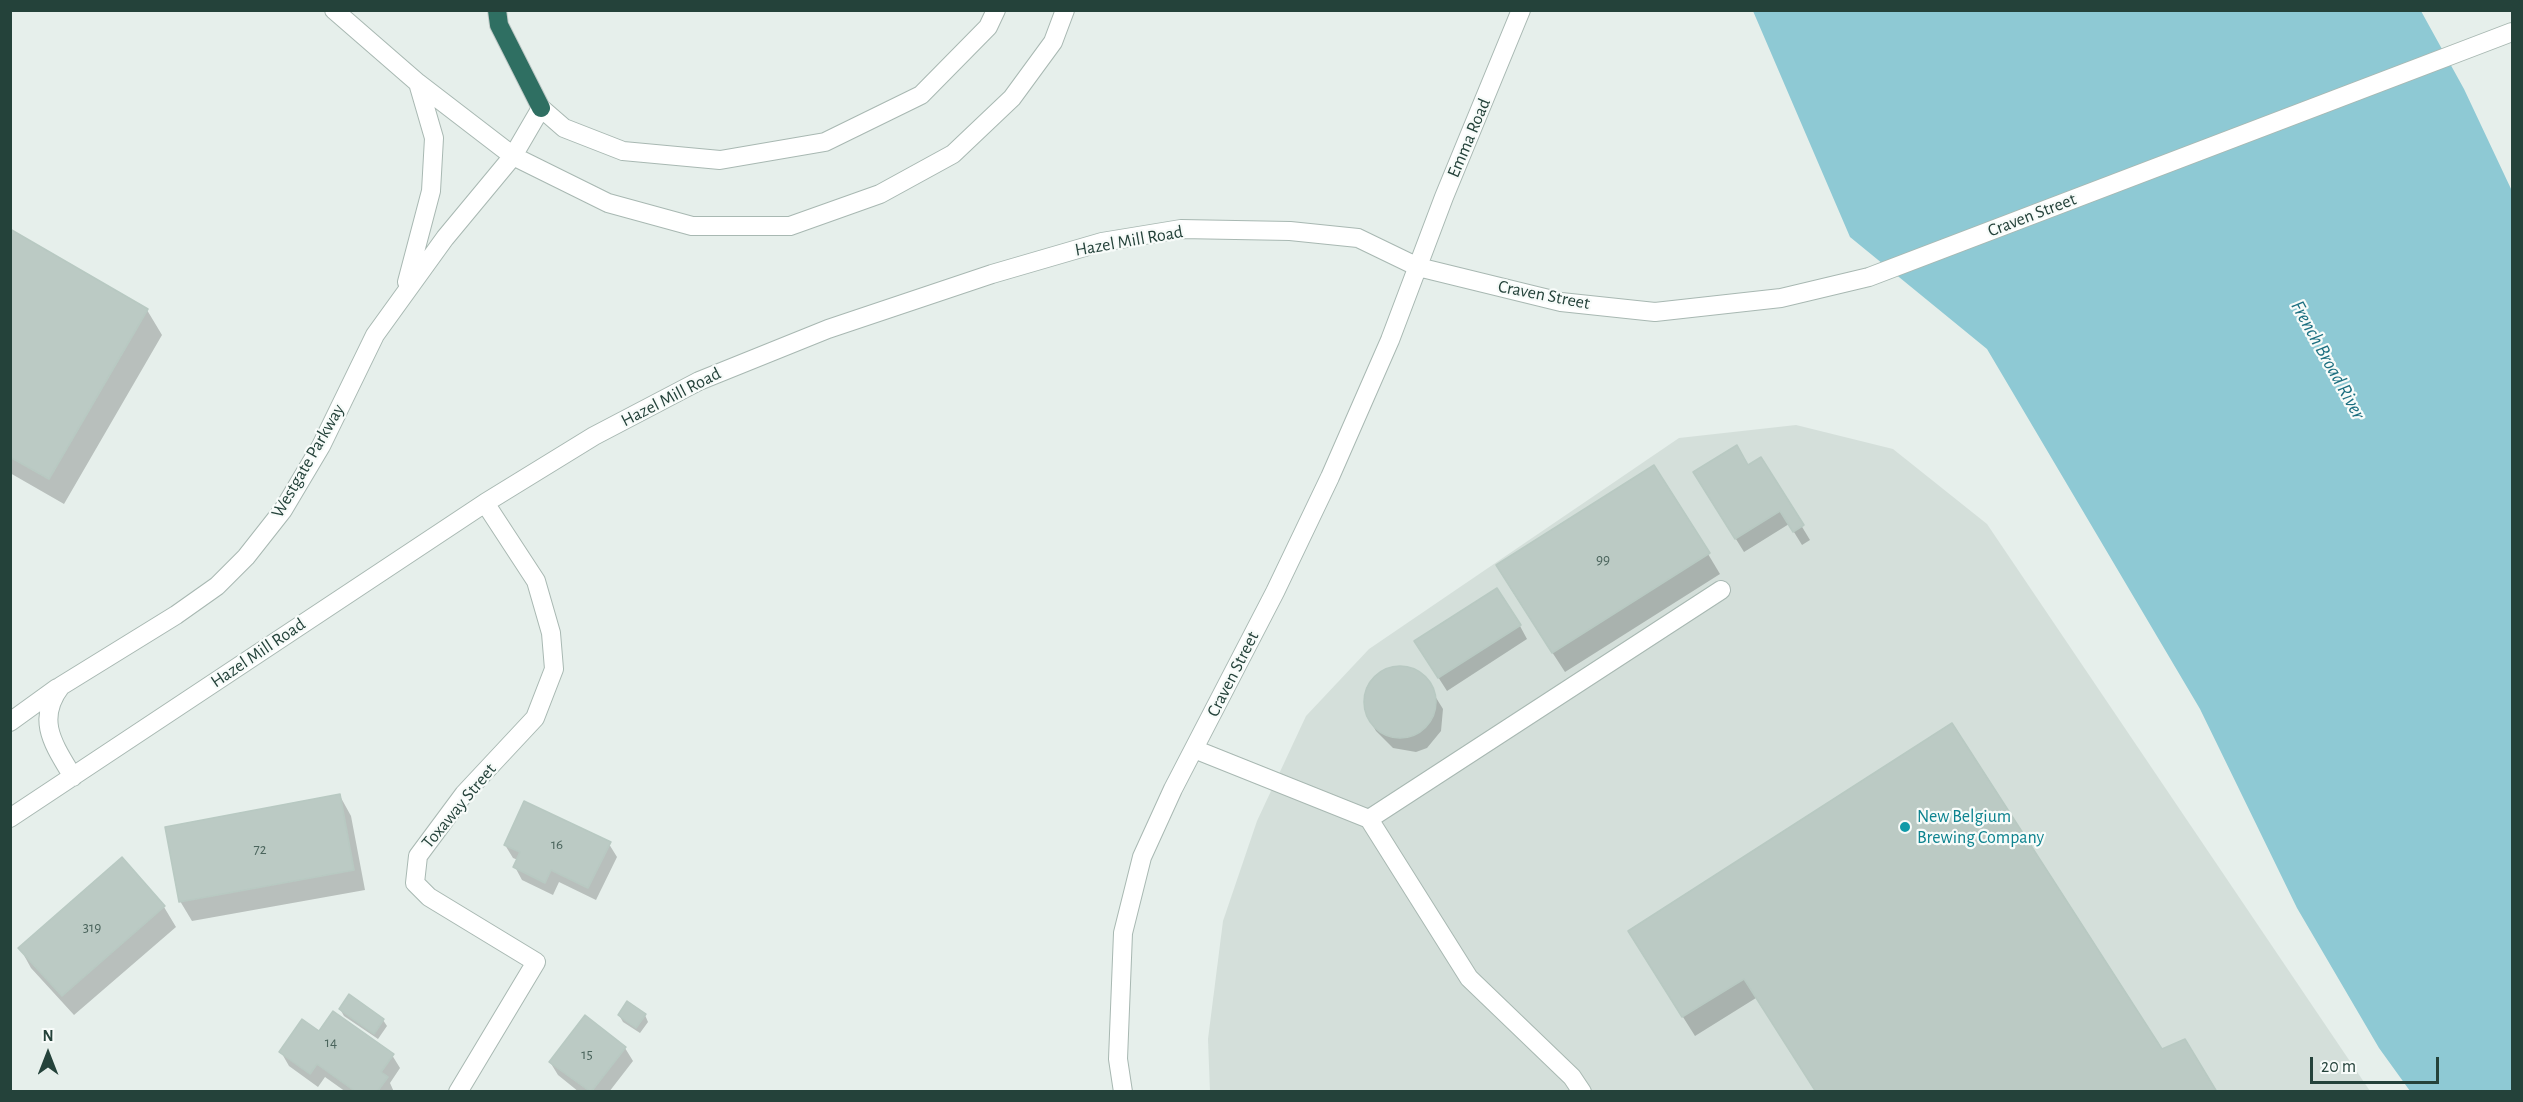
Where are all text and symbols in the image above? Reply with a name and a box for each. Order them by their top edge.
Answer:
street label: Emma Road [1443,95,1495,181]
street label: Craven Street [1985,188,2079,242]
street label: Hazel Mill Road [1073,221,1185,261]
street label: Craven Street [1496,276,1592,314]
water label: French Broad River [2285,296,2371,424]
street label: Hazel Mill Road [617,363,725,431]
street label: Westgate Parkway [267,400,349,522]
house number: 99 [1596,550,1610,568]
street label: Hazel Mill Road [207,613,309,693]
street label: Craven Street [1202,628,1264,720]
street label: Toxaway Street [417,759,501,853]
place label: New Belgium Brewing Company [1917,806,2044,848]
marker: New Belgium Brewing Company [1898,820,1912,834]
house number: 16 [551,835,563,853]
house number: 72 [253,840,267,858]
house number: 319 [83,918,101,936]
north arrow [18,1024,78,1084]
text: N [42,1028,54,1044]
house number: 14 [325,1033,337,1051]
house number: 15 [581,1045,593,1063]
scale bar [2313,1045,2442,1083]
text: 20 m [2321,1058,2356,1076]

